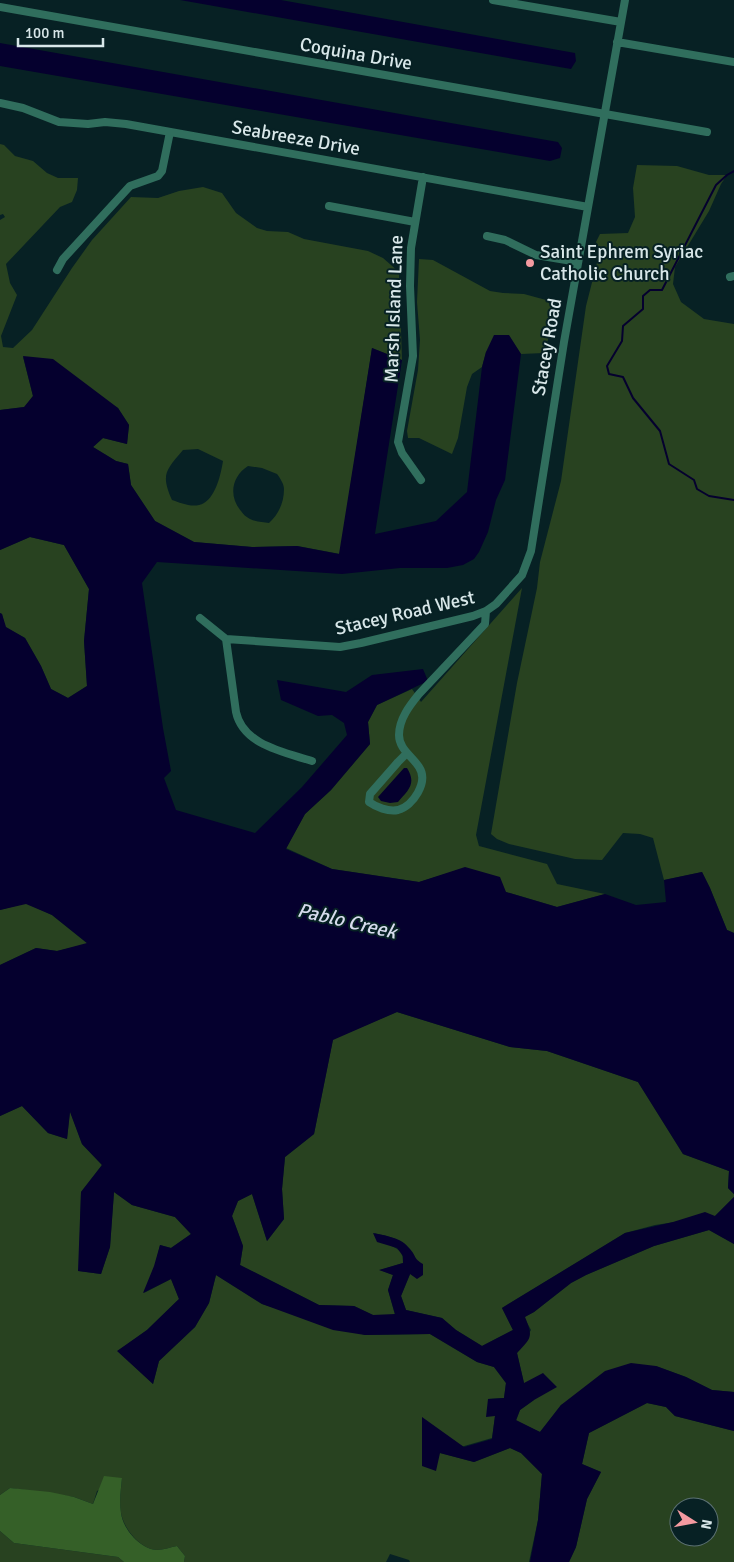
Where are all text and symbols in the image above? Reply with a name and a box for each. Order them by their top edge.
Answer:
scale bar [18,15,102,47]
text: 100 m [25,24,65,42]
street label: Coquina Drive [298,32,414,76]
street label: Seabreeze Drive [230,115,362,161]
street label: Marsh Island Lane [379,235,409,383]
place label: Saint Ephrem Syriac Catholic Church [540,240,703,286]
marker: Saint Ephrem Syriac Catholic Church [524,257,536,269]
street label: Stacey Road [527,296,567,398]
street label: Stacey Road West [333,585,478,641]
water label: Pablo Creek [295,897,401,945]
north arrow [669,1497,719,1547]
text: N [697,1518,716,1531]

